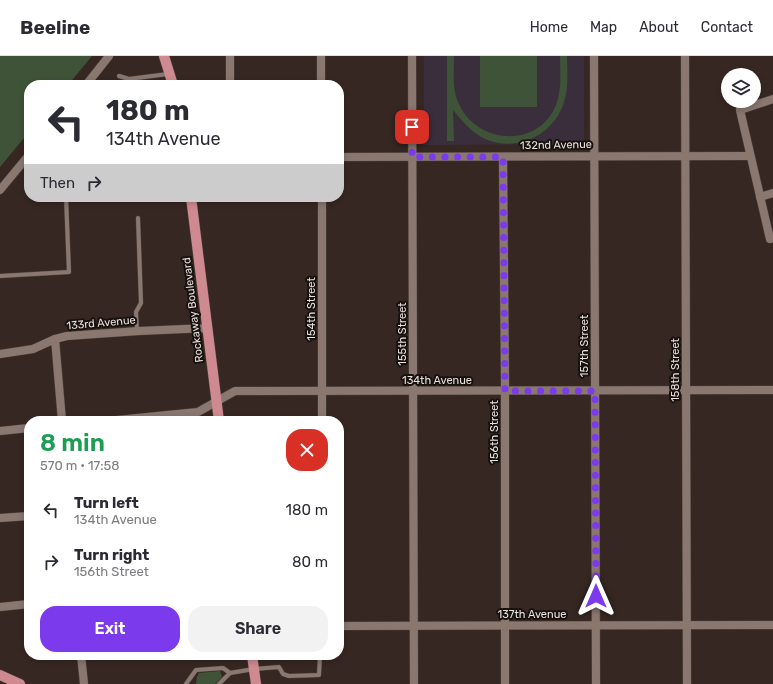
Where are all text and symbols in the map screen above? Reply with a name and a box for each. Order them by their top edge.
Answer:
text: Beeline [20,16,90,39]
text: Home [530,19,568,36]
text: Map [590,19,617,36]
text: About [639,19,679,36]
text: Contact [701,19,753,36]
map controls [721,68,761,108]
button: layers [721,68,761,108]
text: 180 m [106,94,190,127]
icon: left [40,96,92,148]
pin [395,110,429,144]
icon: arrive [401,116,423,138]
text: 134th Avenue [106,128,221,150]
street label: 132nd Avenue [520,138,592,152]
icon: right [83,172,105,194]
text: Then [40,174,75,192]
street label: Rockaway Boulevard [180,257,206,363]
street label: 154th Street [305,277,318,341]
street label: 155th Street [396,302,409,366]
street label: 133rd Avenue [66,313,136,333]
street label: 157th Street [578,314,591,377]
street label: 158th Street [669,337,682,402]
street label: 134th Avenue [402,374,472,387]
street label: 156th Street [488,400,501,464]
text: 8 min [40,429,105,457]
button: close [286,429,328,471]
text: 570 m · 17:58 [40,458,120,473]
text: Turn left [74,494,139,512]
icon: left [40,499,62,521]
text: 180 m [286,501,328,519]
text: 134th Avenue [74,512,157,527]
text: Turn right [74,546,149,564]
icon: right [40,551,62,573]
text: 80 m [292,553,328,571]
text: 156th Street [74,564,149,579]
position arrow [575,575,617,617]
button: Exit [40,606,180,652]
button: Share [188,606,328,652]
street label: 137th Avenue [498,608,566,621]

